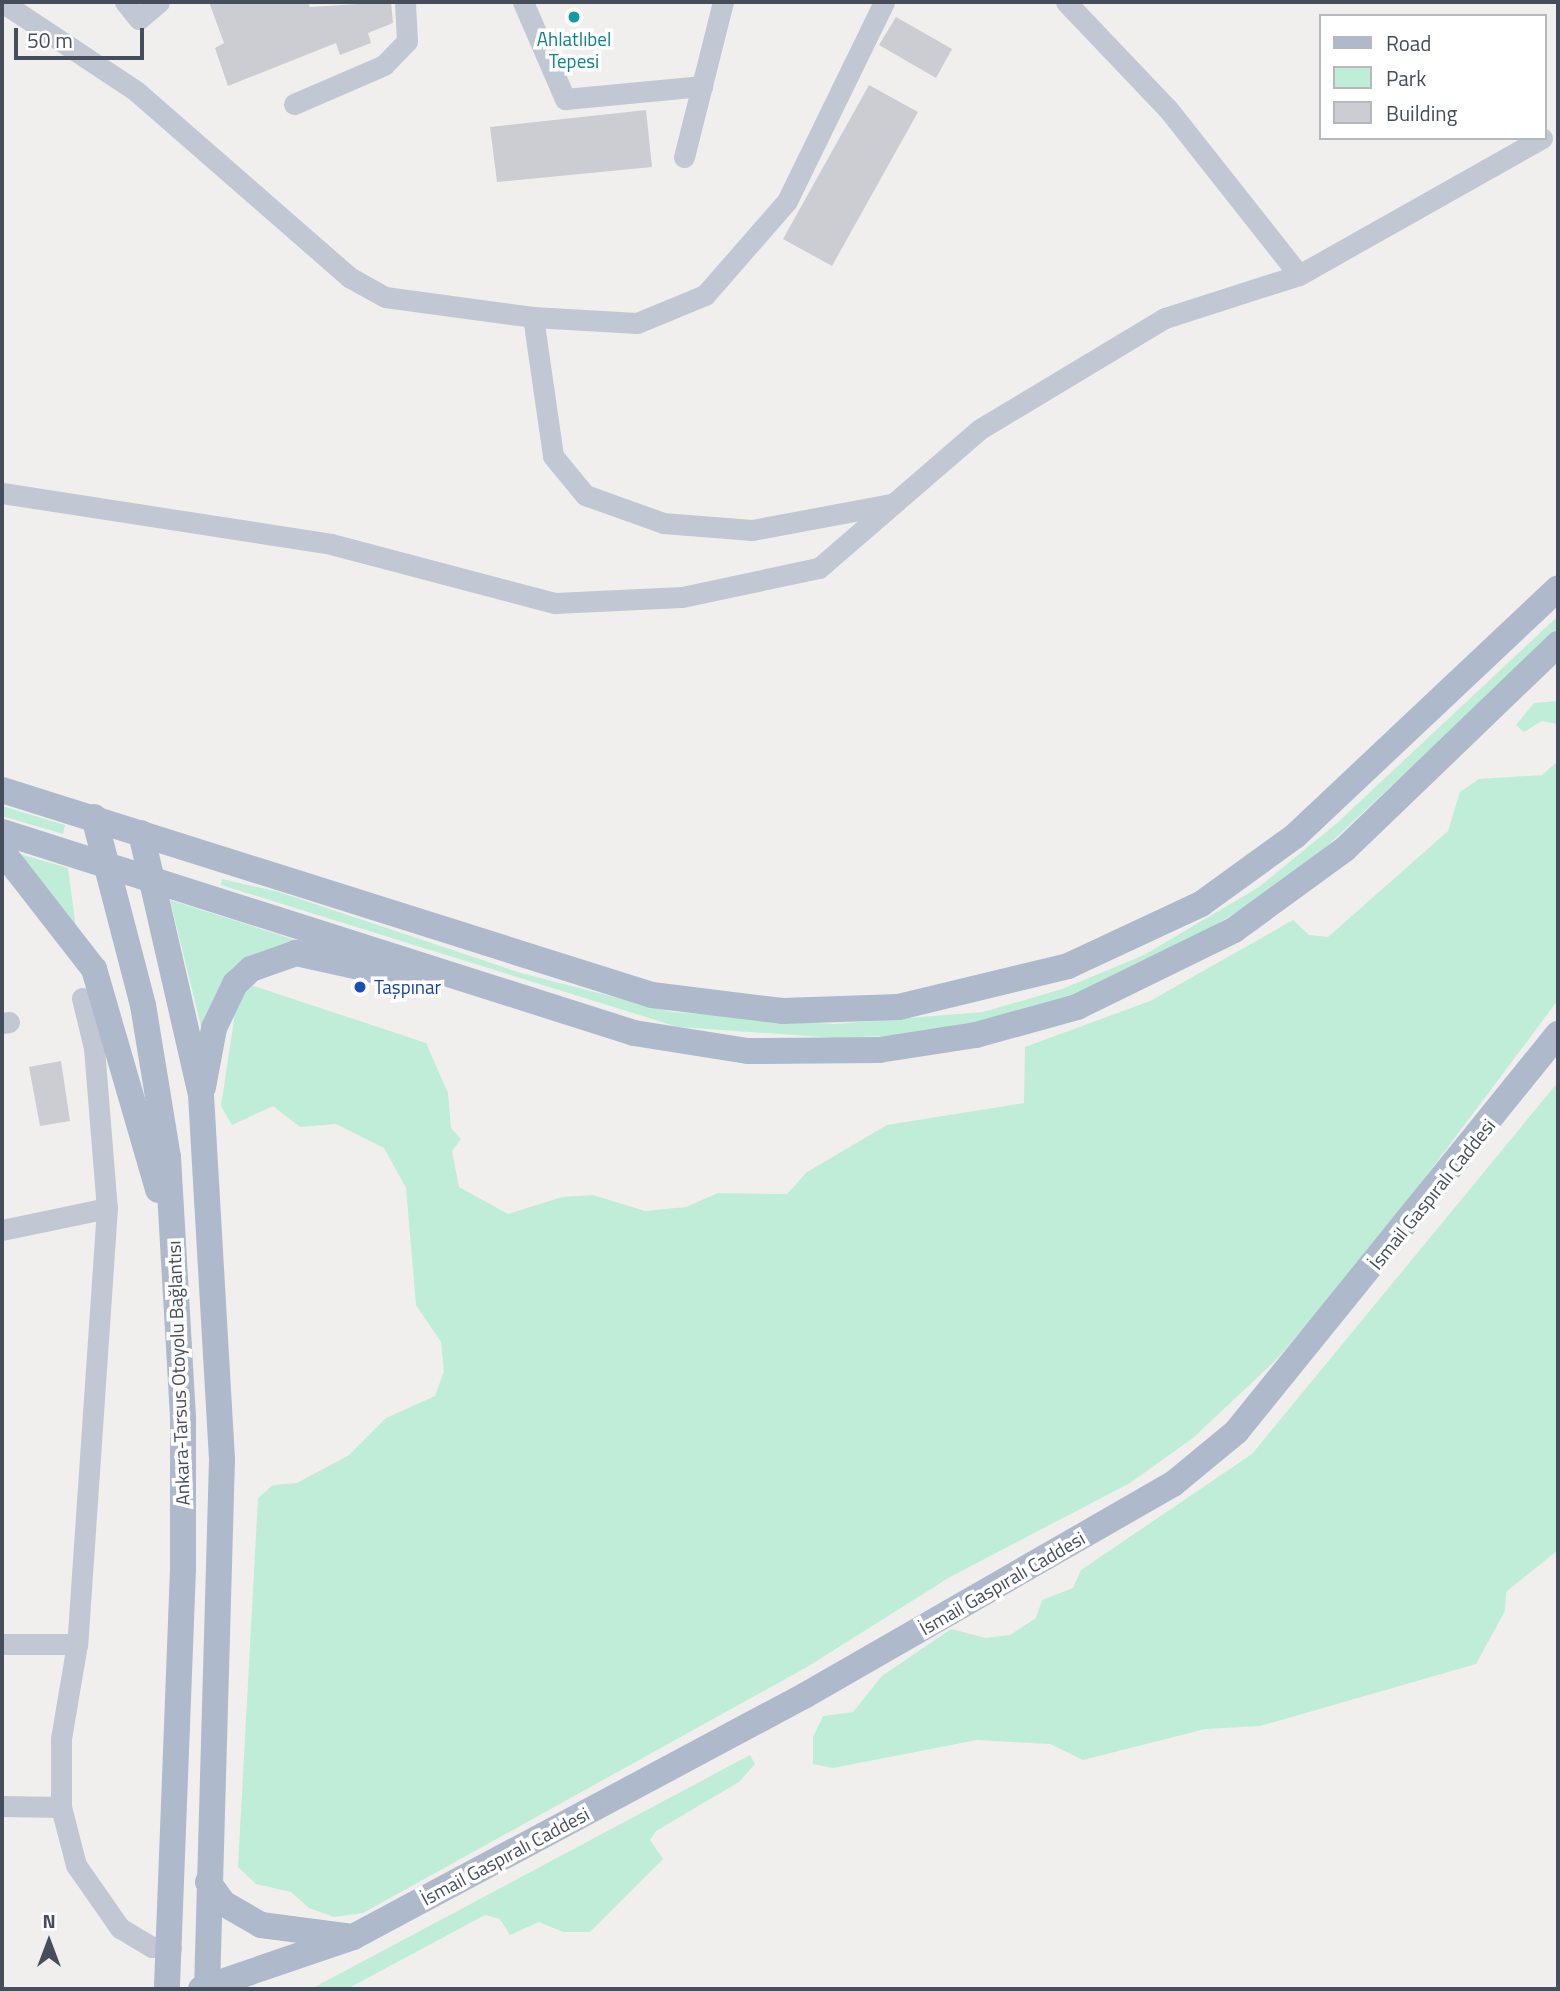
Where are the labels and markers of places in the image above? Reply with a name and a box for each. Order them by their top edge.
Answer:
marker: Ahlatlıbel Tepesi [566,9,582,25]
place label: Ahlatlıbel Tepesi [537,28,611,72]
place label: Taşpınar [374,976,441,998]
marker: Taşpınar [352,979,368,995]

